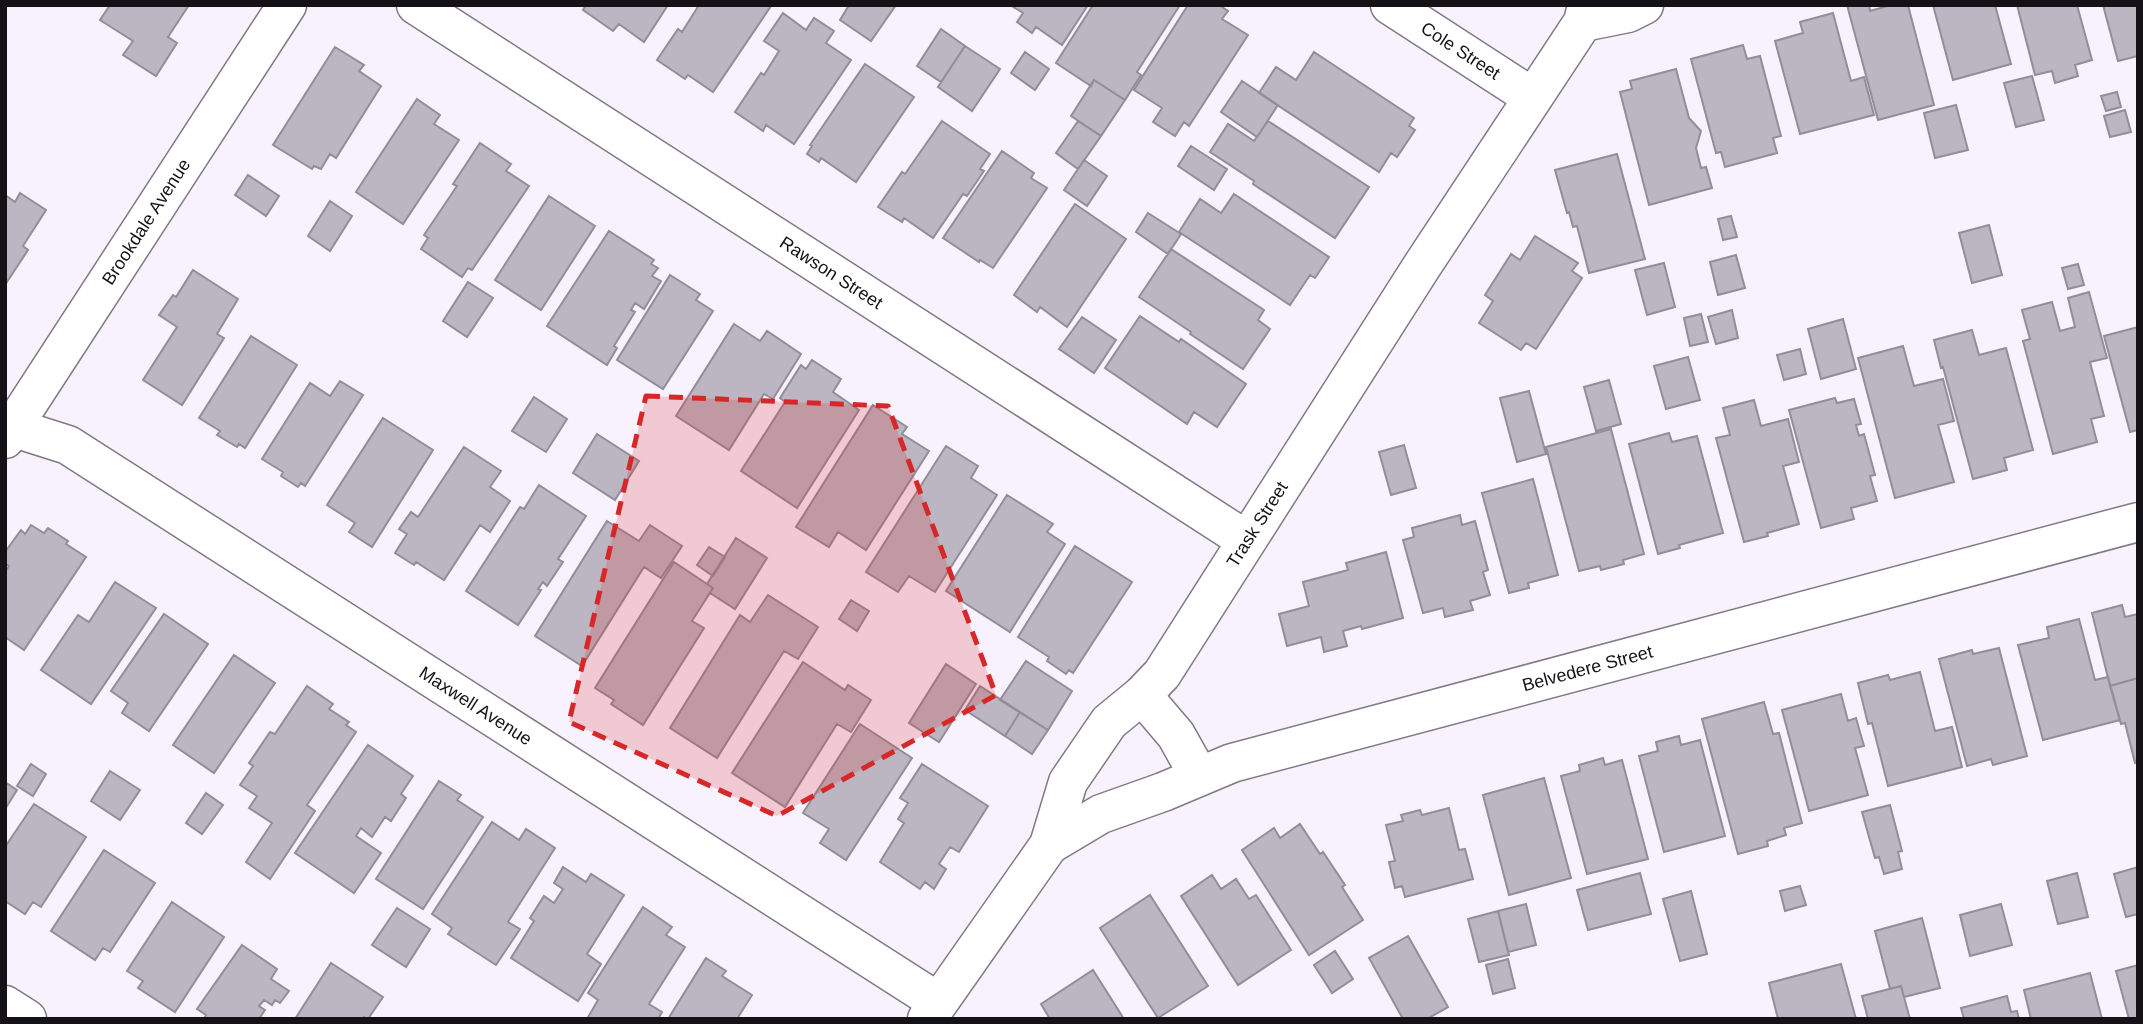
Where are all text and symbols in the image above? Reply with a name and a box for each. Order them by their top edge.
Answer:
street label: Cole Street [1417,18,1504,84]
street label: Brookdale Avenue [98,155,194,288]
street label: Rawson Street [776,232,886,313]
street label: Trask Street [1223,478,1292,571]
street label: Belvedere Street [1520,642,1655,695]
street label: Maxwell Avenue [415,663,536,749]

